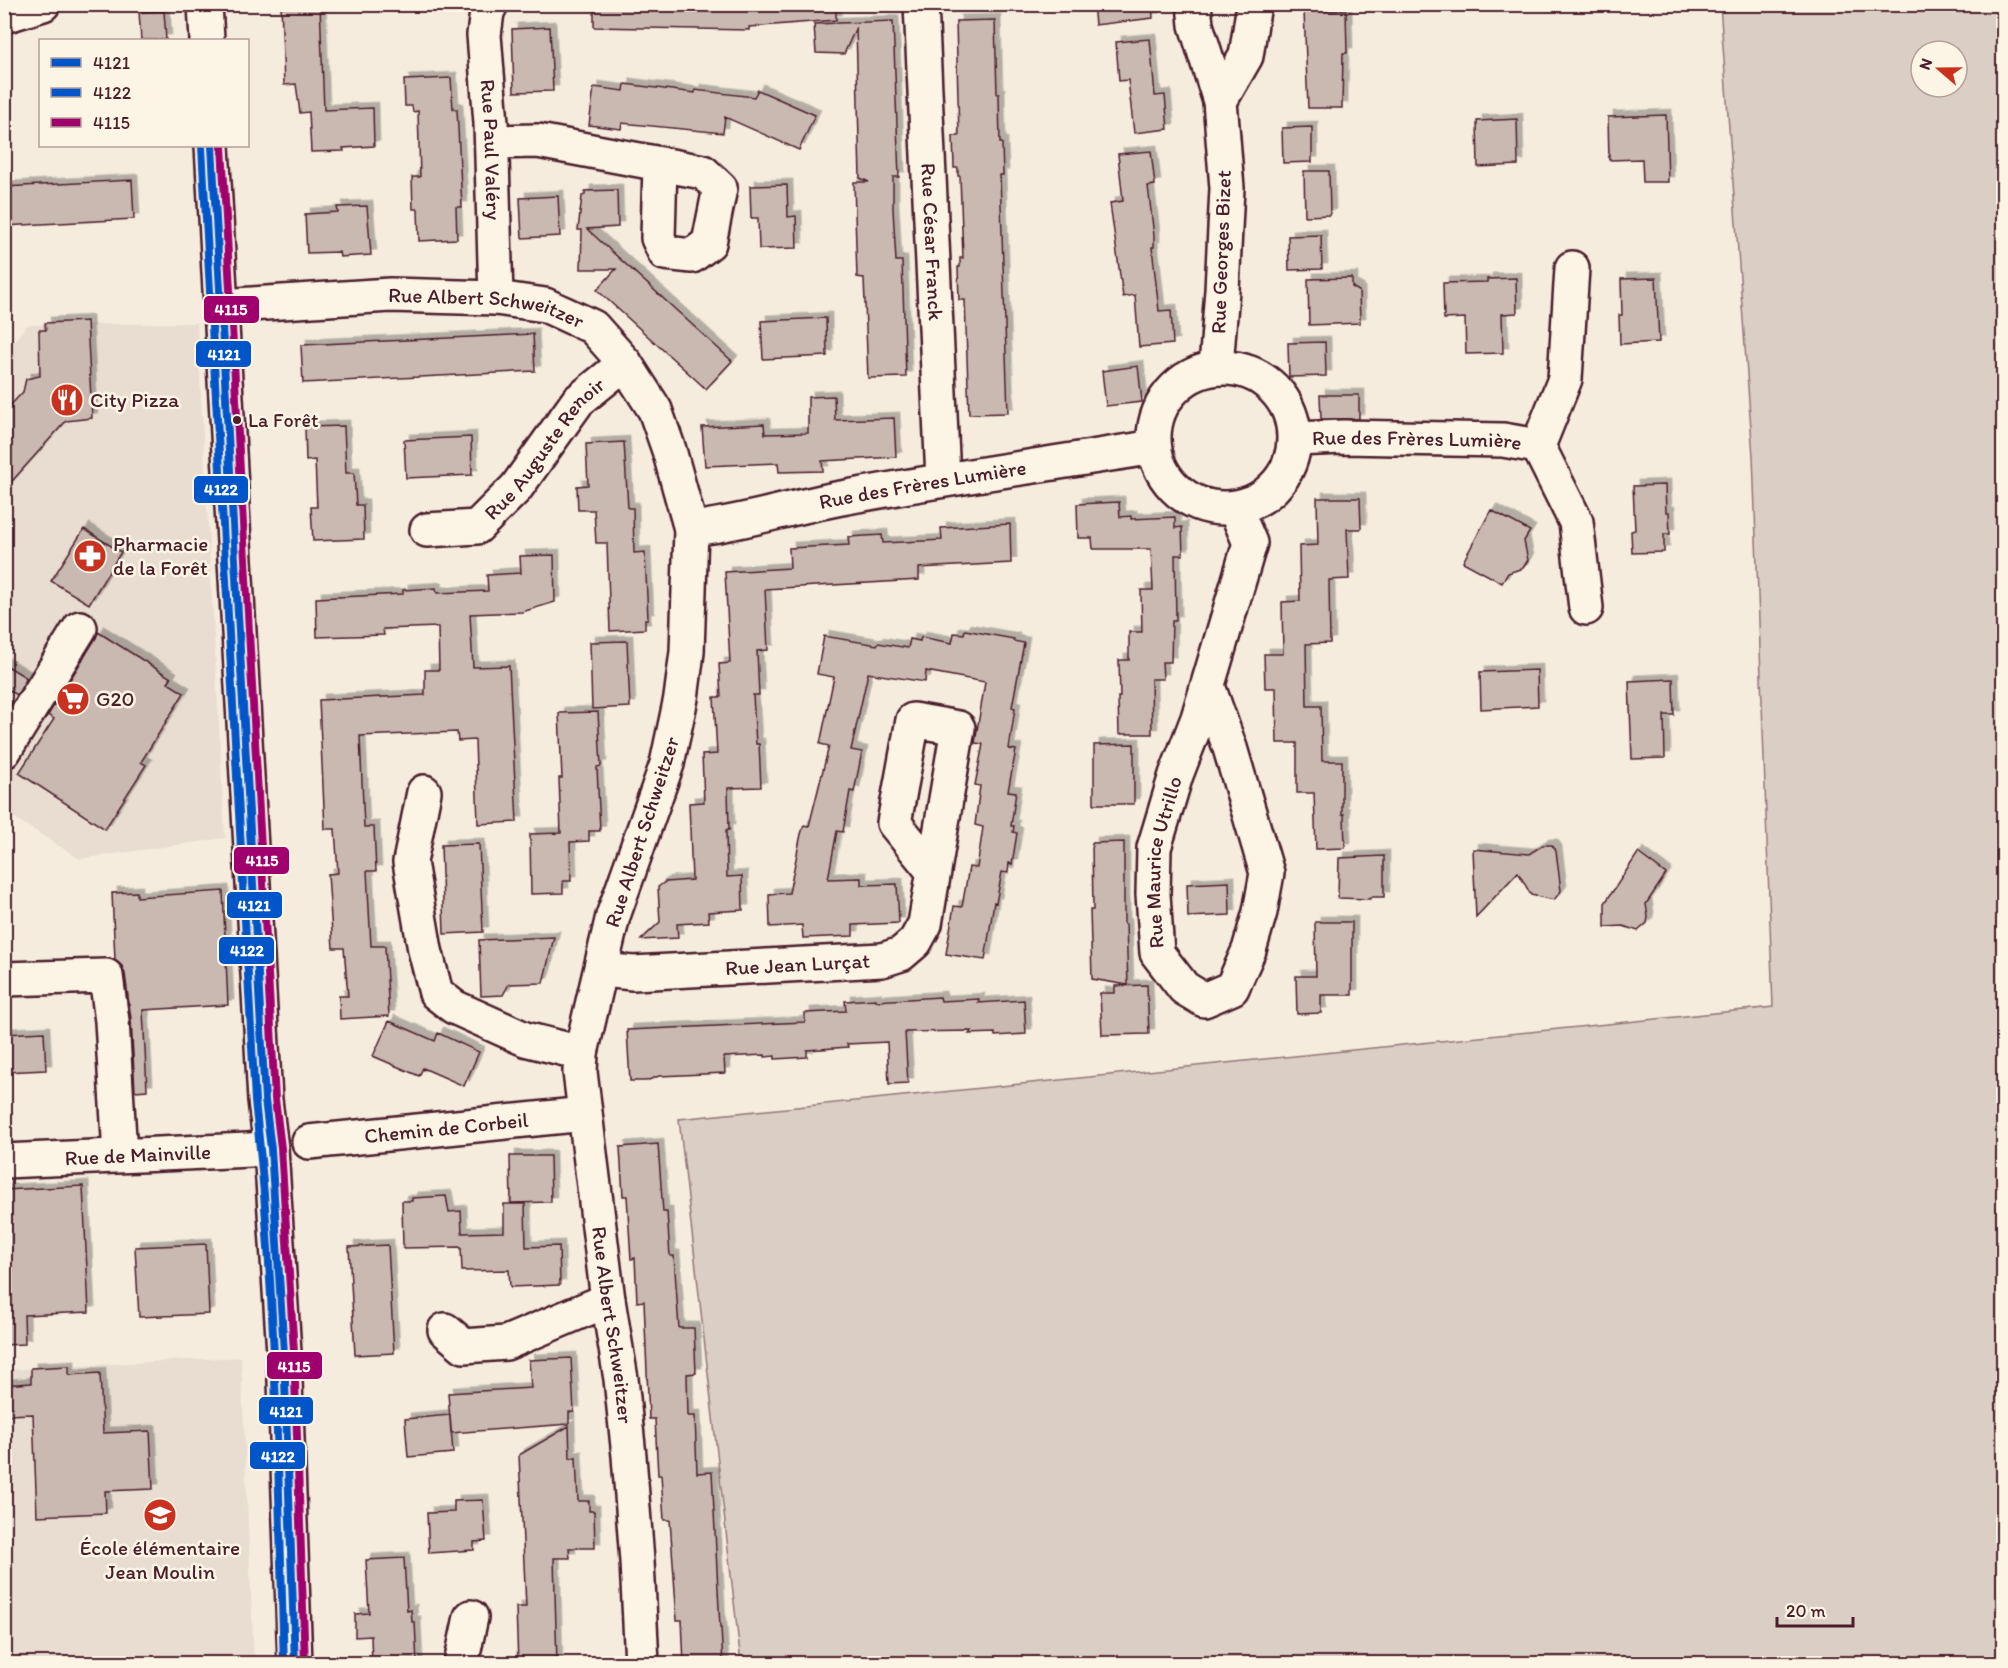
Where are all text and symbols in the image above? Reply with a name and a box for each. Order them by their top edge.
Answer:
legend [39,39,249,147]
north arrow [1909,39,1969,99]
text: 4121 [93,52,130,74]
text: N [1915,56,1936,72]
street label: Rue Paul Valéry [476,78,507,221]
text: 4122 [93,82,132,104]
text: 4115 [93,112,130,134]
street label: Rue César Franck [916,162,949,321]
street label: Rue Georges Bizet [1205,169,1236,334]
street label: Rue Albert Schweitzer [388,282,589,333]
line badge: 4115 [203,295,260,324]
text: 4115 [215,300,248,319]
line badge: 4121 [195,340,252,368]
text: 4121 [208,345,241,364]
street label: Rue Auguste Renoir [479,372,609,525]
restaurant icon: City Pizza [49,382,85,418]
place label: City Pizza [90,387,179,412]
place label: La Forêt [248,408,319,432]
marker: La Forêt [231,414,243,426]
street label: Rue des Frères Lumière [1311,424,1524,455]
street label: Rue des Frères Lumière [817,454,1028,514]
line badge: 4122 [193,475,249,504]
text: 4122 [204,480,239,499]
place label: Pharmacie de la Forêt [113,531,208,580]
pharmacy icon: Pharmacie de la Forêt [72,538,108,574]
supermarket icon: G20 [55,681,91,717]
place label: G20 [96,686,134,711]
street label: Rue Albert Schweitzer [599,733,684,930]
street label: Rue Maurice Utrillo [1140,773,1187,949]
line badge: 4115 [233,846,290,875]
text: 4115 [246,851,279,870]
line badge: 4121 [226,891,283,919]
text: 4121 [238,896,271,915]
line badge: 4122 [218,936,275,965]
text: 4122 [230,941,265,960]
street label: Rue Jean Lurçat [725,948,871,980]
street label: Chemin de Corbeil [363,1107,529,1148]
street label: Rue de Mainville [64,1139,212,1170]
street label: Rue Albert Schweitzer [587,1225,639,1425]
line badge: 4115 [266,1351,323,1380]
text: 4115 [278,1357,311,1376]
line badge: 4121 [258,1396,314,1425]
text: 4121 [270,1402,303,1421]
line badge: 4122 [249,1441,306,1470]
text: 4122 [261,1447,296,1466]
school or university icon: École élémentaire Jean Moulin [142,1497,178,1533]
place label: École élémentaire Jean Moulin [80,1535,240,1584]
scale bar [1777,1590,1854,1628]
text: 20 m [1786,1600,1826,1622]

